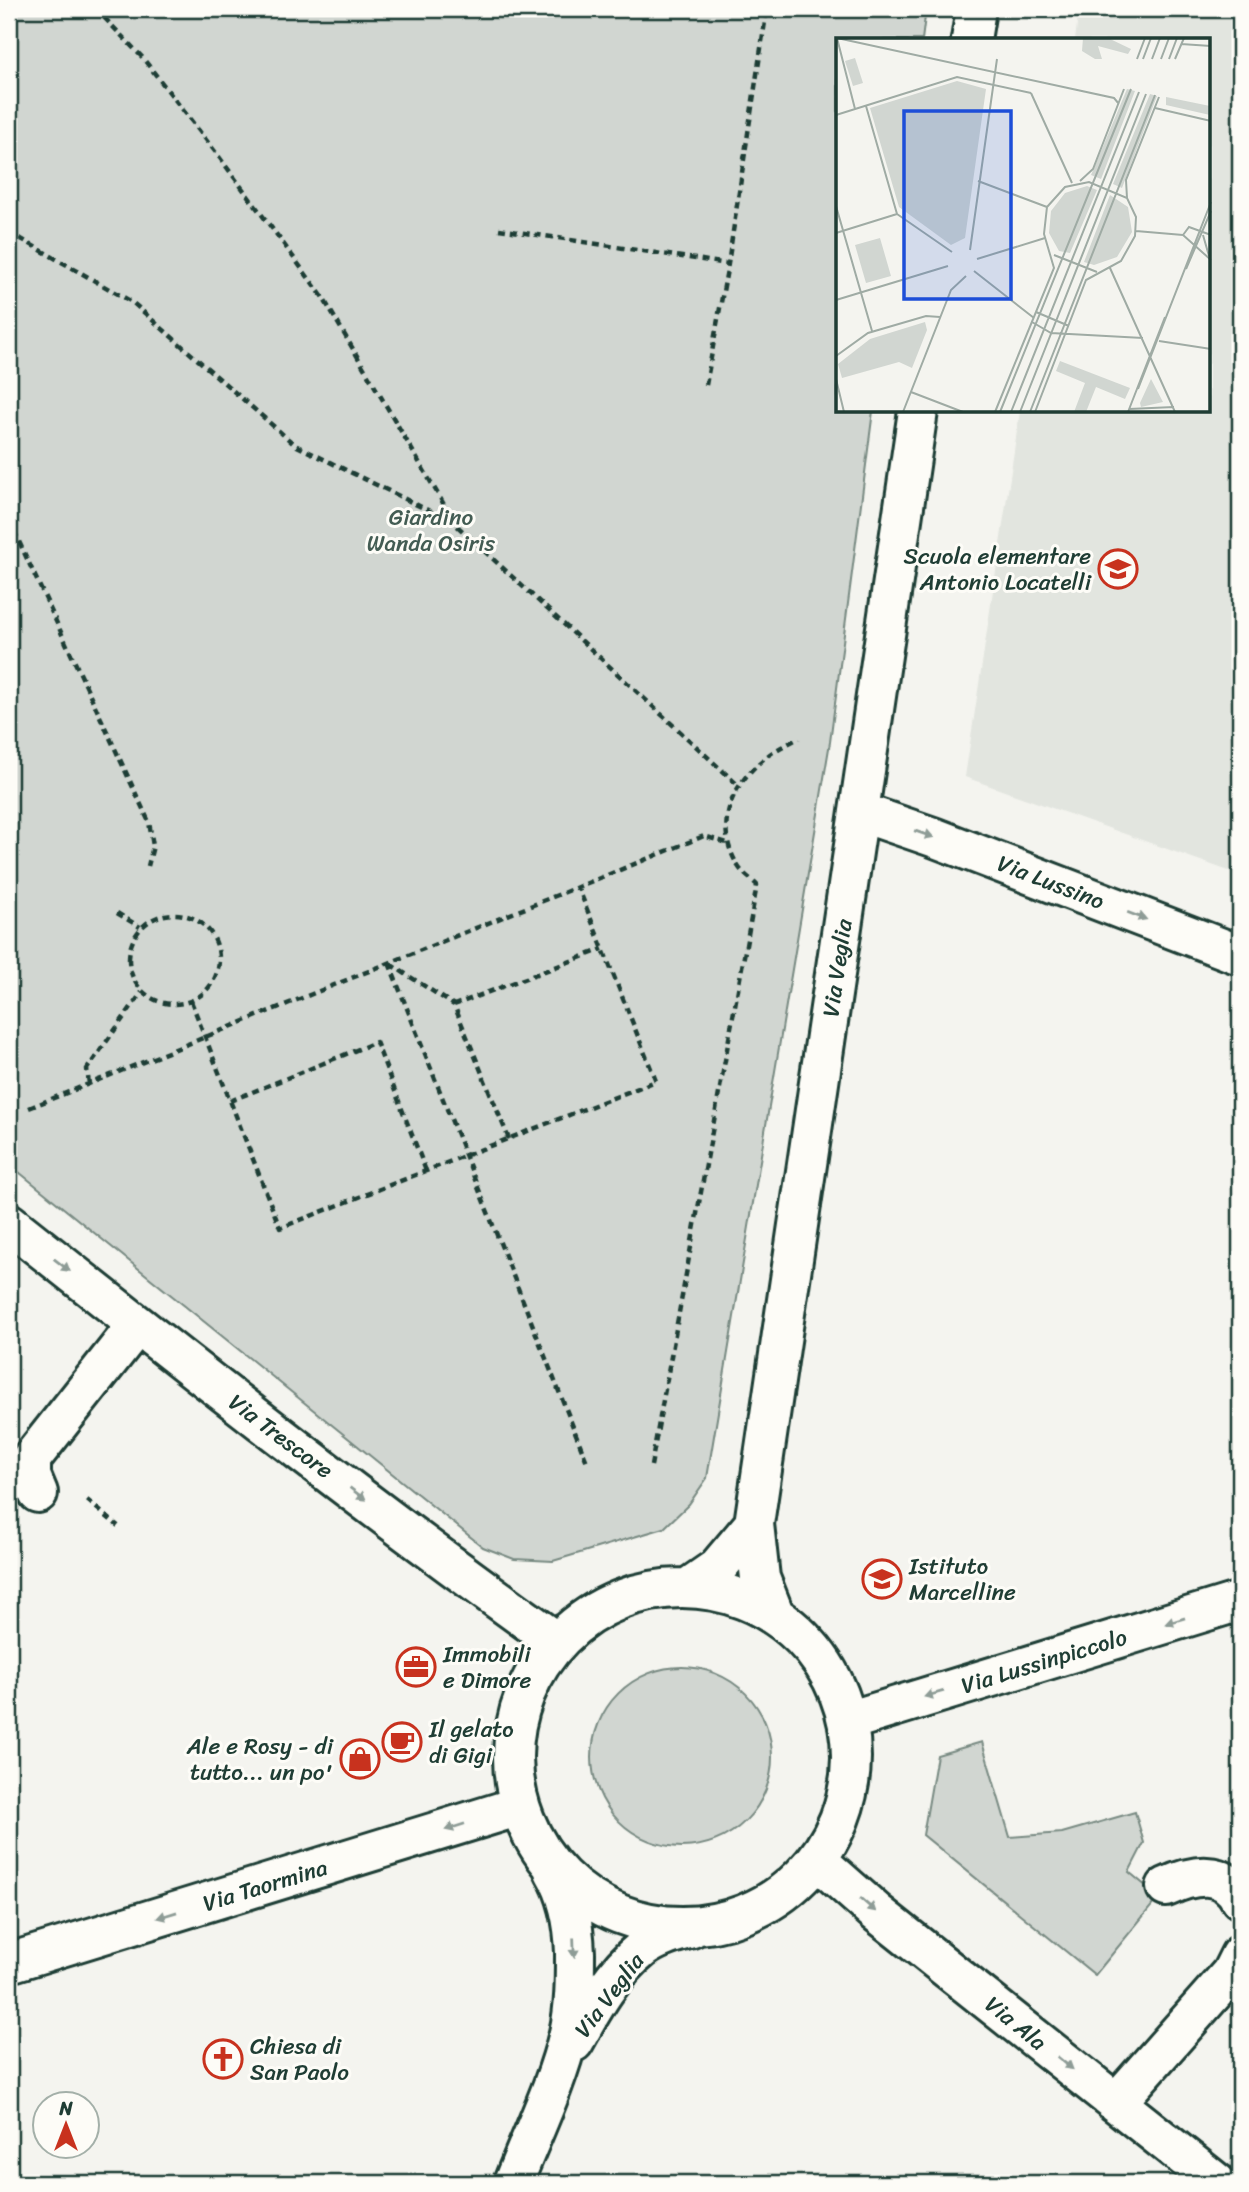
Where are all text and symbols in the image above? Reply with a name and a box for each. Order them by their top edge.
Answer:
inset map [836,38,1210,413]
park label: Giardino Wanda Osiris [367,497,496,564]
place label: Scuola elementare Antonio Locatelli [904,536,1092,603]
school or university icon: Scuola elementare Antonio Locatelli [1097,548,1139,590]
one-way arrow [914,829,935,840]
street label: Via Lussino [991,843,1111,922]
one-way arrow [1126,910,1147,921]
street label: Via Veglia [810,916,865,1020]
one-way arrow [53,1258,71,1273]
street label: Via Trescore [219,1383,342,1490]
one-way arrow [349,1487,367,1502]
place label: Istituto Marcelline [908,1546,1016,1613]
school or university icon: Istituto Marcelline [861,1558,903,1600]
street label: Via Lussinpiccolo [956,1617,1132,1706]
one-way arrow [1164,1617,1185,1627]
place label: Immobili e Dimore [442,1634,531,1701]
office icon: Immobili e Dimore [395,1646,437,1688]
one-way arrow [923,1690,944,1700]
place label: Il gelato di Gigi [428,1709,514,1776]
cafe icon: Il gelato di Gigi [381,1721,423,1763]
place label: Ale e Rosy - di tutto... un po' [186,1726,334,1793]
shop icon: Ale e Rosy - di tutto... un po' [339,1738,381,1780]
one-way arrow [444,1822,465,1832]
street label: Via Taormina [198,1847,333,1924]
one-way arrow [860,1897,877,1912]
one-way arrow [156,1910,177,1921]
one-way arrow [569,1937,580,1959]
street label: Via Veglia [563,1943,656,2047]
street label: Via Ala [975,1985,1056,2062]
place label: Chiesa di San Paolo [250,2026,349,2093]
church icon: Chiesa di San Paolo [202,2038,244,2080]
one-way arrow [1056,2055,1074,2070]
north arrow [32,2090,102,2160]
text: N [58,2092,73,2125]

